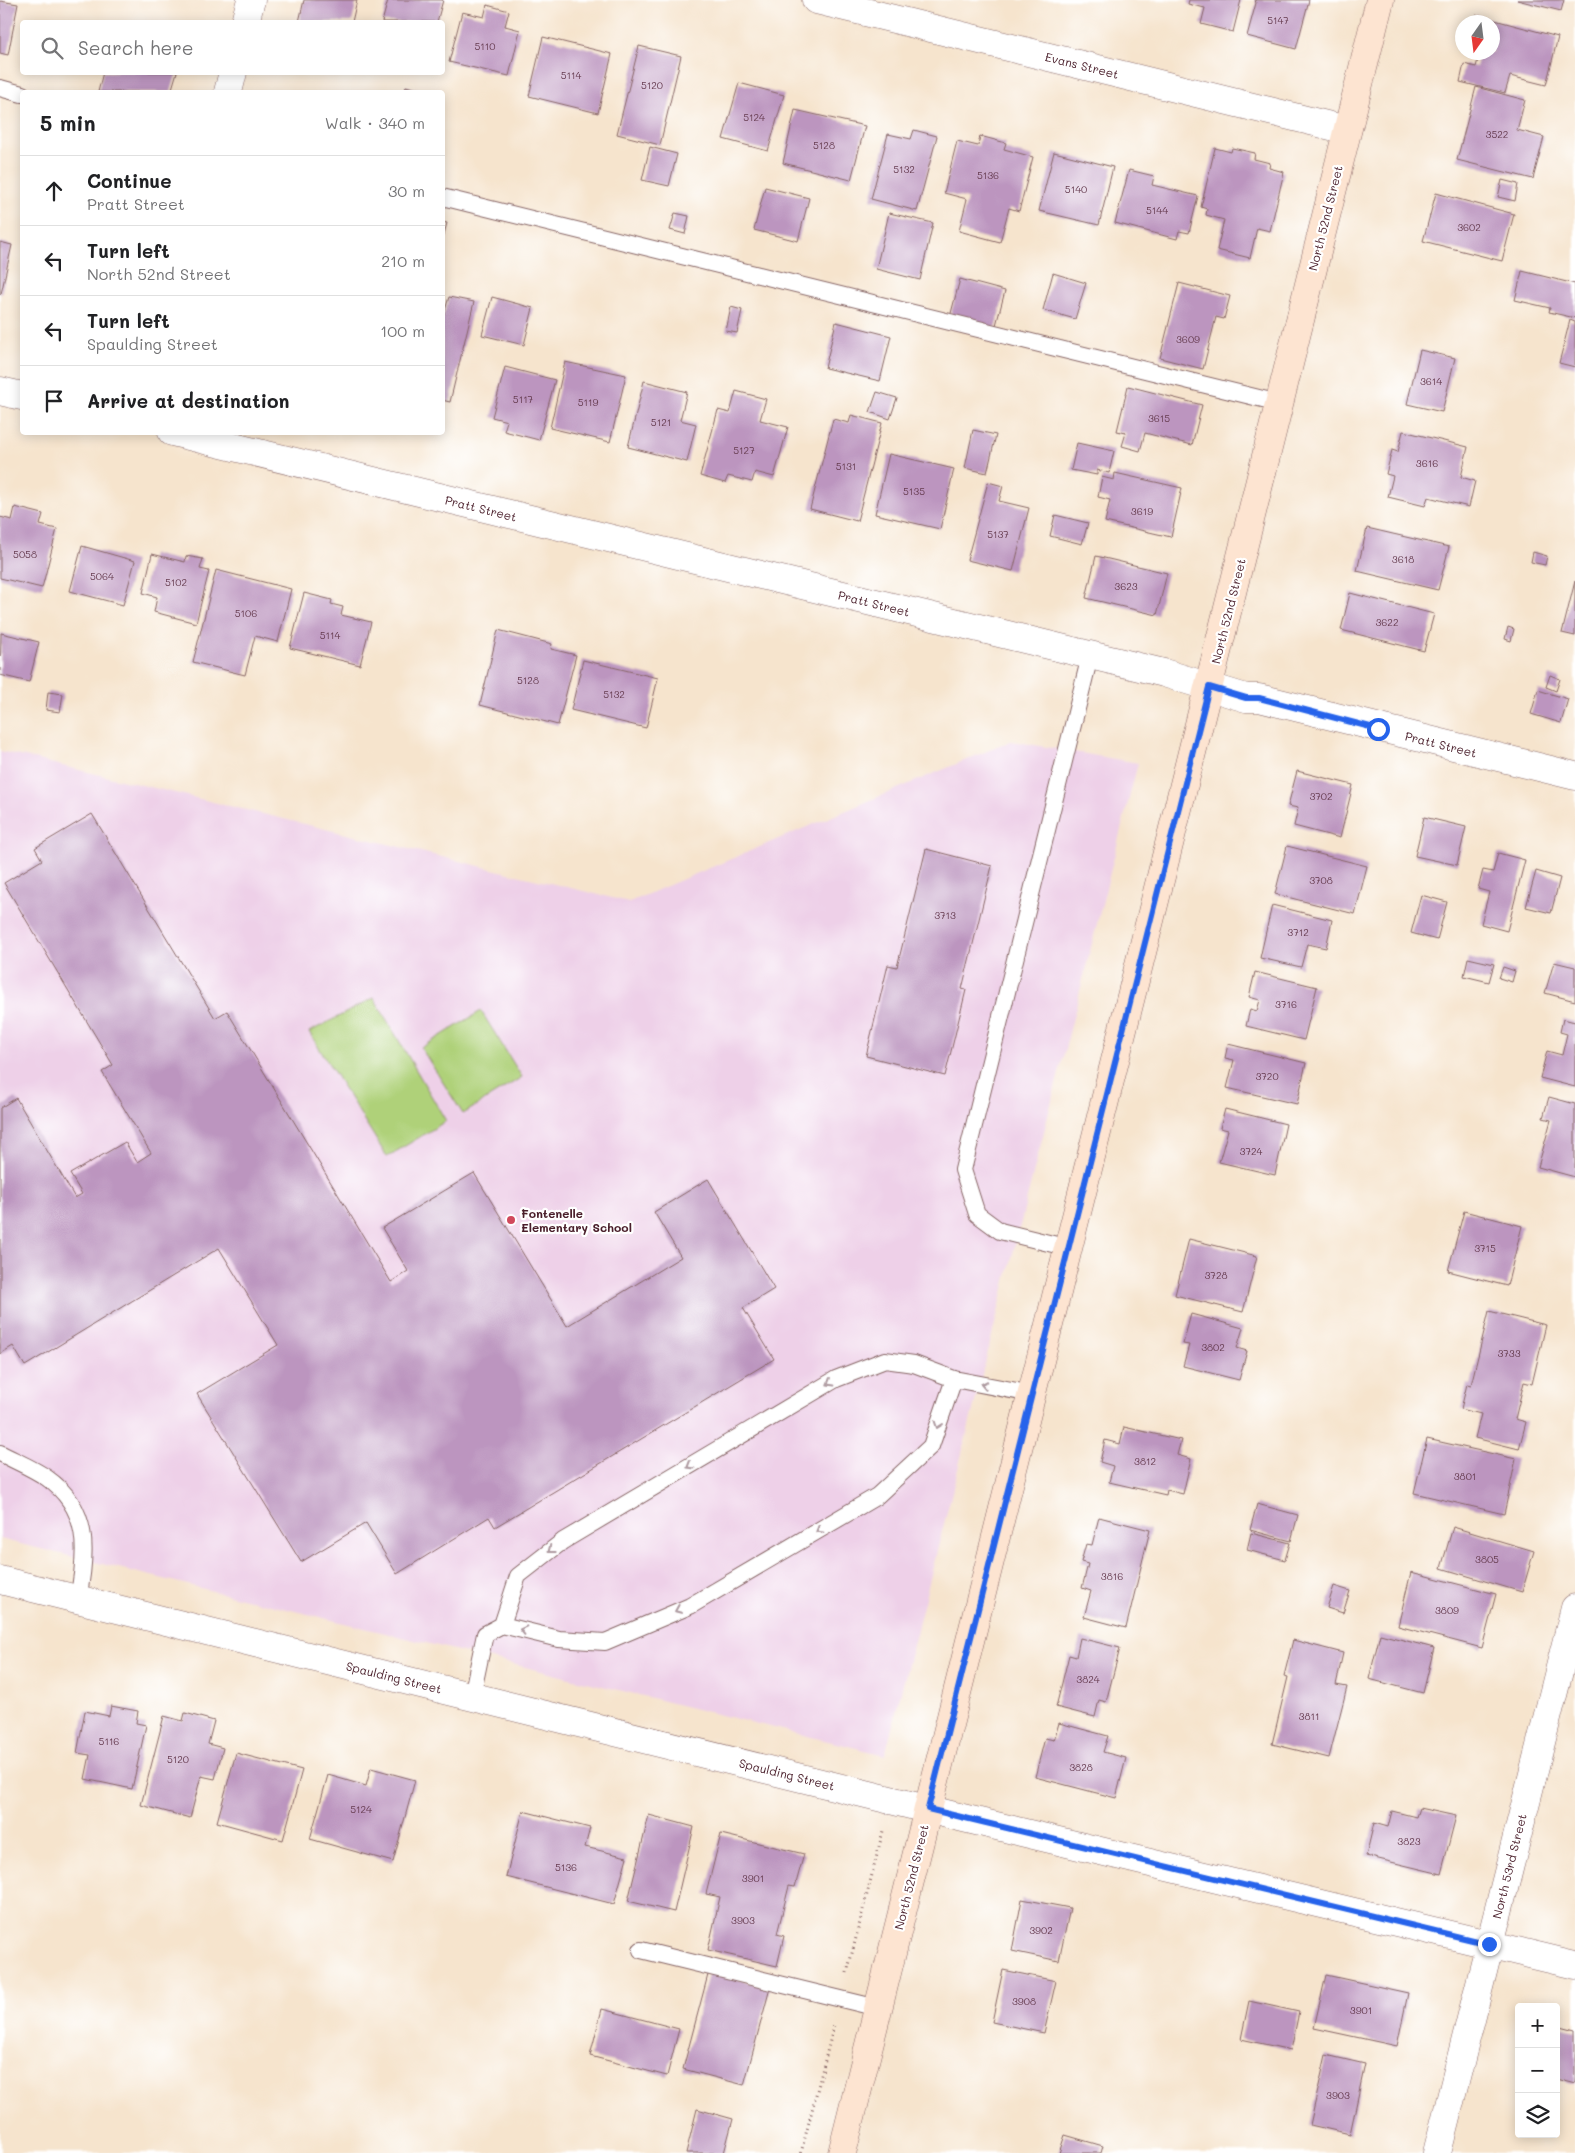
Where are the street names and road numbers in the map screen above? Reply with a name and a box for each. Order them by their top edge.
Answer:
street label: Evans Street [1044,48,1120,82]
street label: North 52nd Street [1304,164,1346,272]
street label: Pratt Street [443,491,519,525]
street label: North 52nd Street [1207,557,1249,665]
street label: Pratt Street [836,586,912,620]
street label: Pratt Street [1403,727,1479,761]
street label: Spaulding Street [344,1657,444,1697]
street label: Spaulding Street [737,1754,837,1794]
street label: North 53rd Street [1488,1812,1530,1920]
street label: North 52nd Street [890,1823,932,1931]

